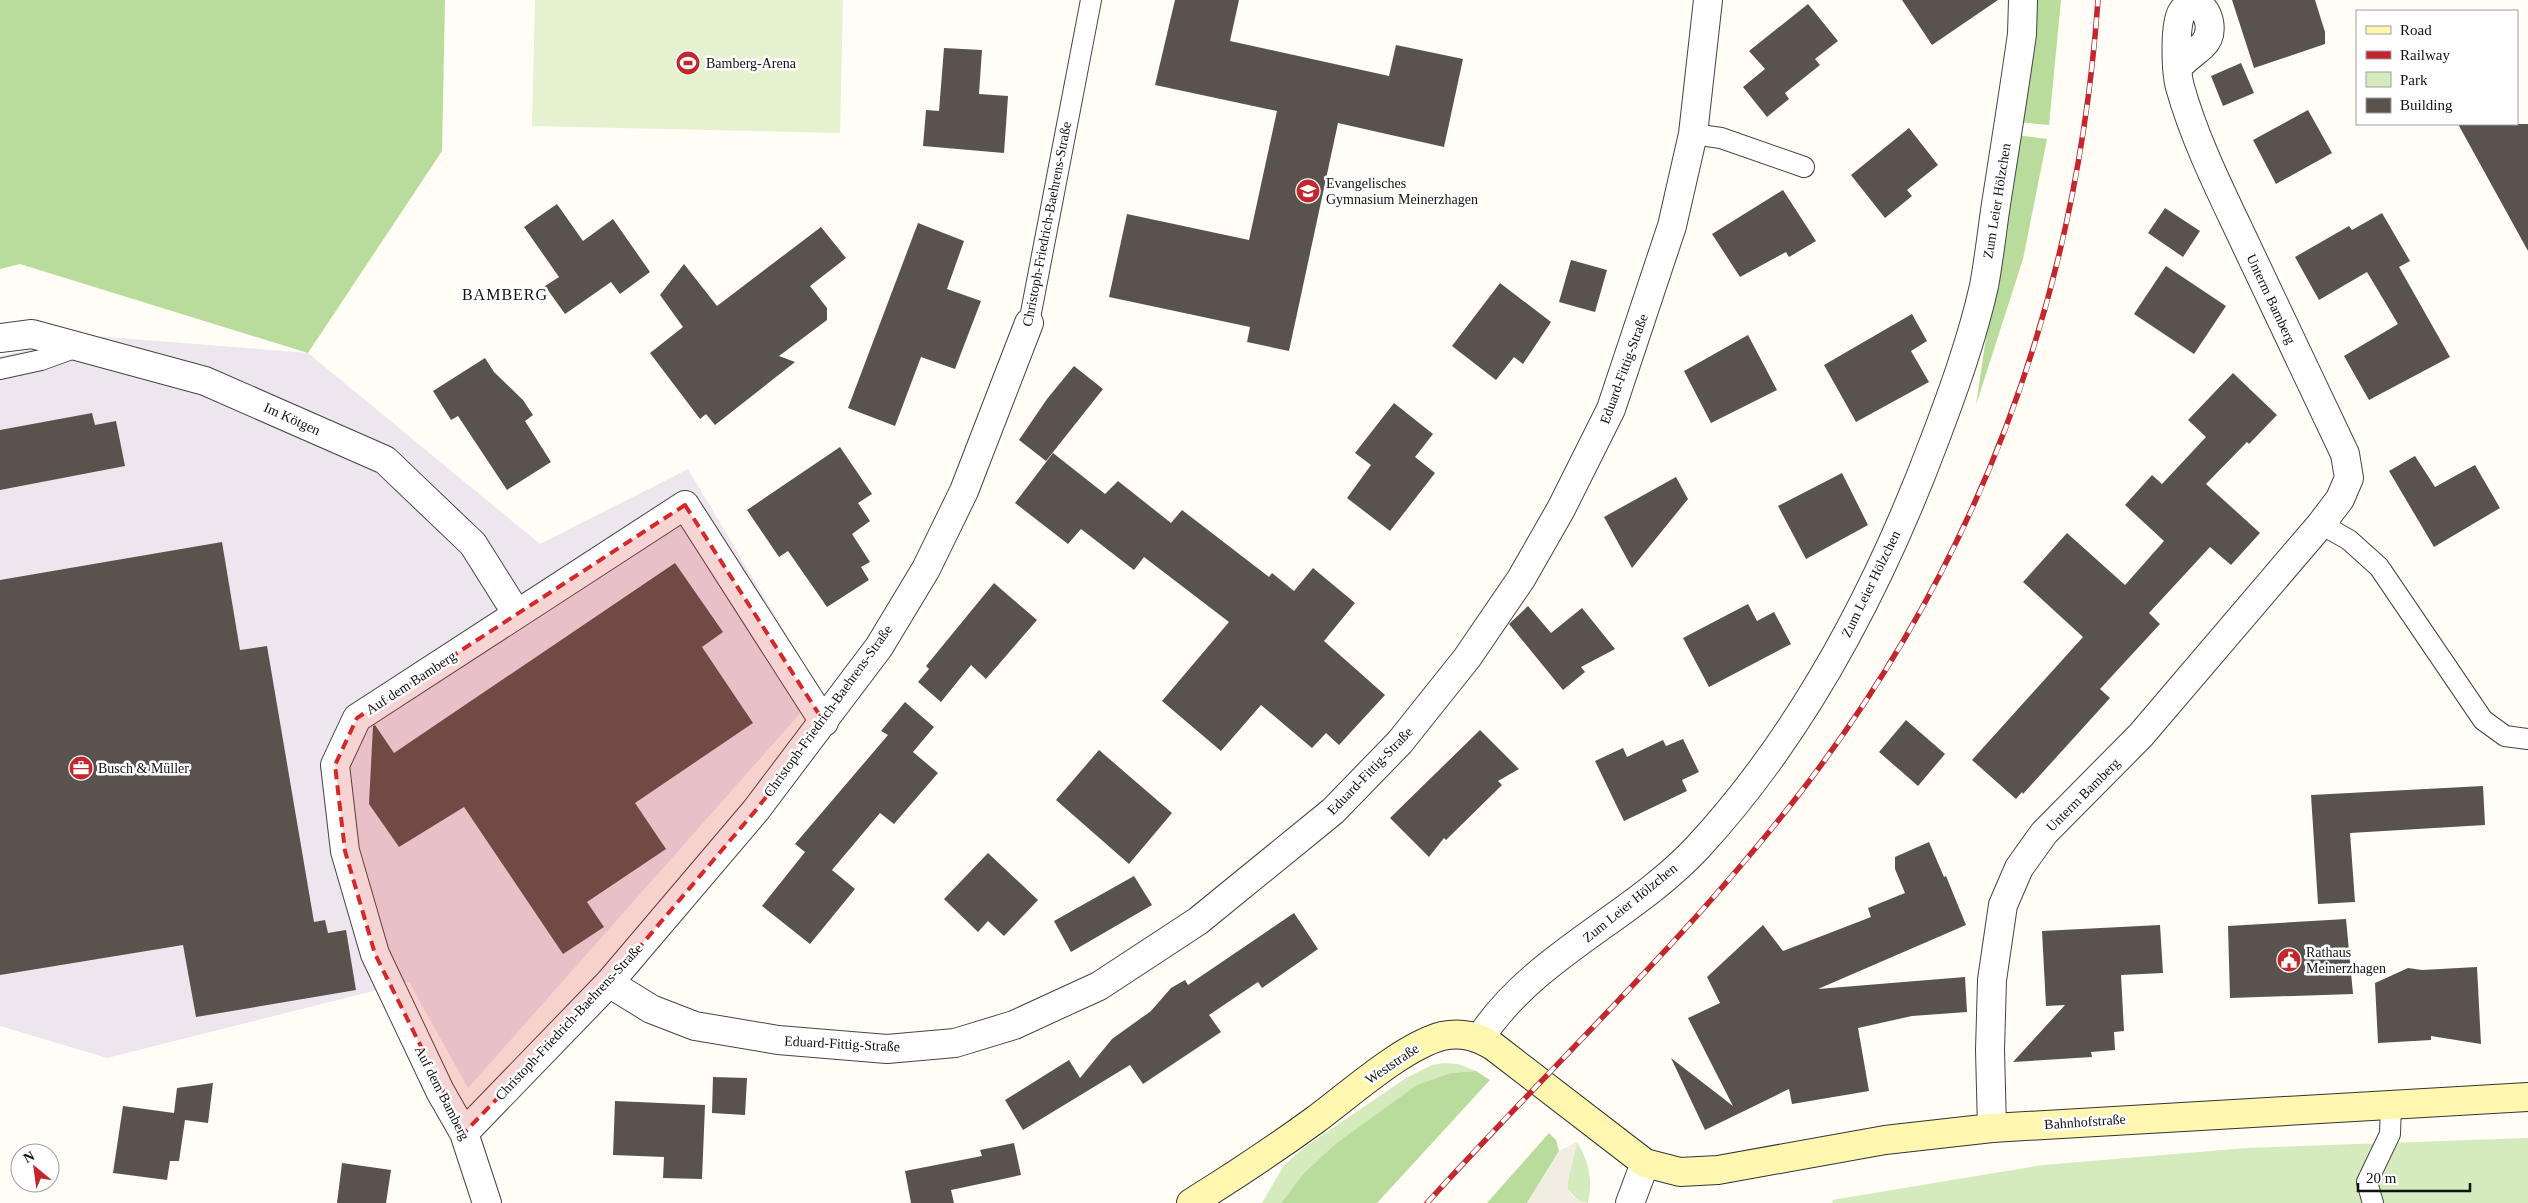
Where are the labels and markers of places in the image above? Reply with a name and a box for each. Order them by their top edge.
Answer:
sports icon: Bamberg-Arena [675,50,701,76]
place label: Bamberg-Arena [706,56,797,71]
place label: Evangelisches Gymnasium Meinerzhagen [1326,176,1478,207]
school or university icon: Evangelisches Gymnasium Meinerzhagen [1295,178,1321,204]
office icon: Busch & Müller [68,755,94,781]
place label: Busch & Müller [98,761,189,776]
place label: Rathaus Meinerzhagen [2306,945,2386,976]
public building icon: Rathaus Meinerzhagen [2276,947,2302,973]

